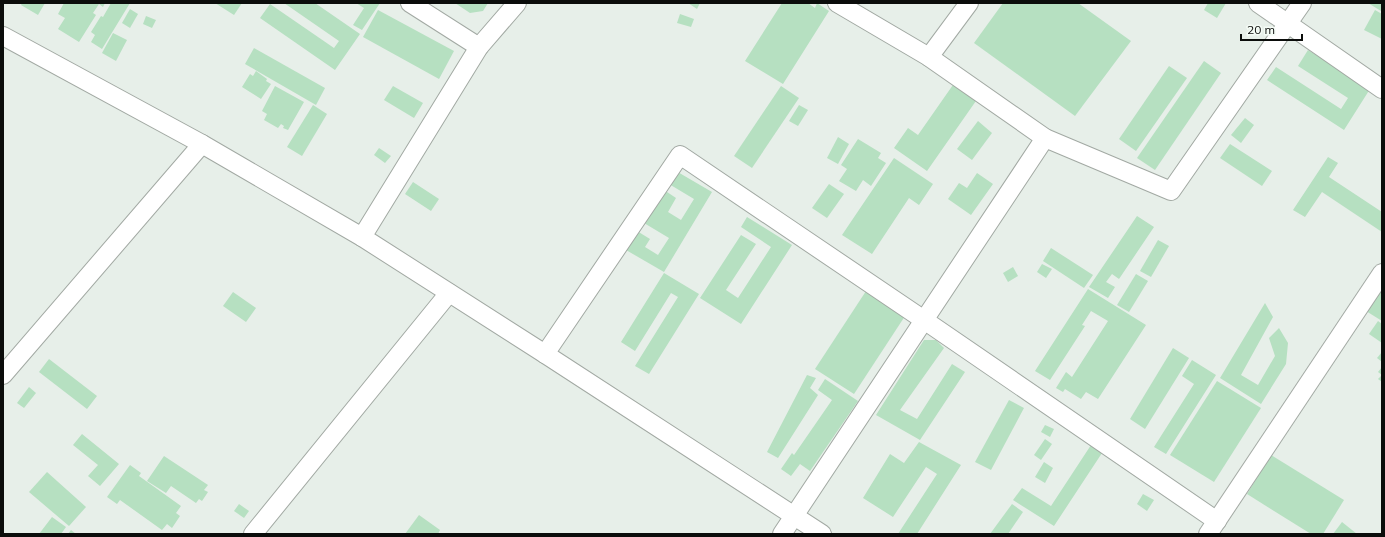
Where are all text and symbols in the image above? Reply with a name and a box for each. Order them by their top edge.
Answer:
scale bar [1241,16,1302,42]
text: 20 m [1247,22,1275,37]

